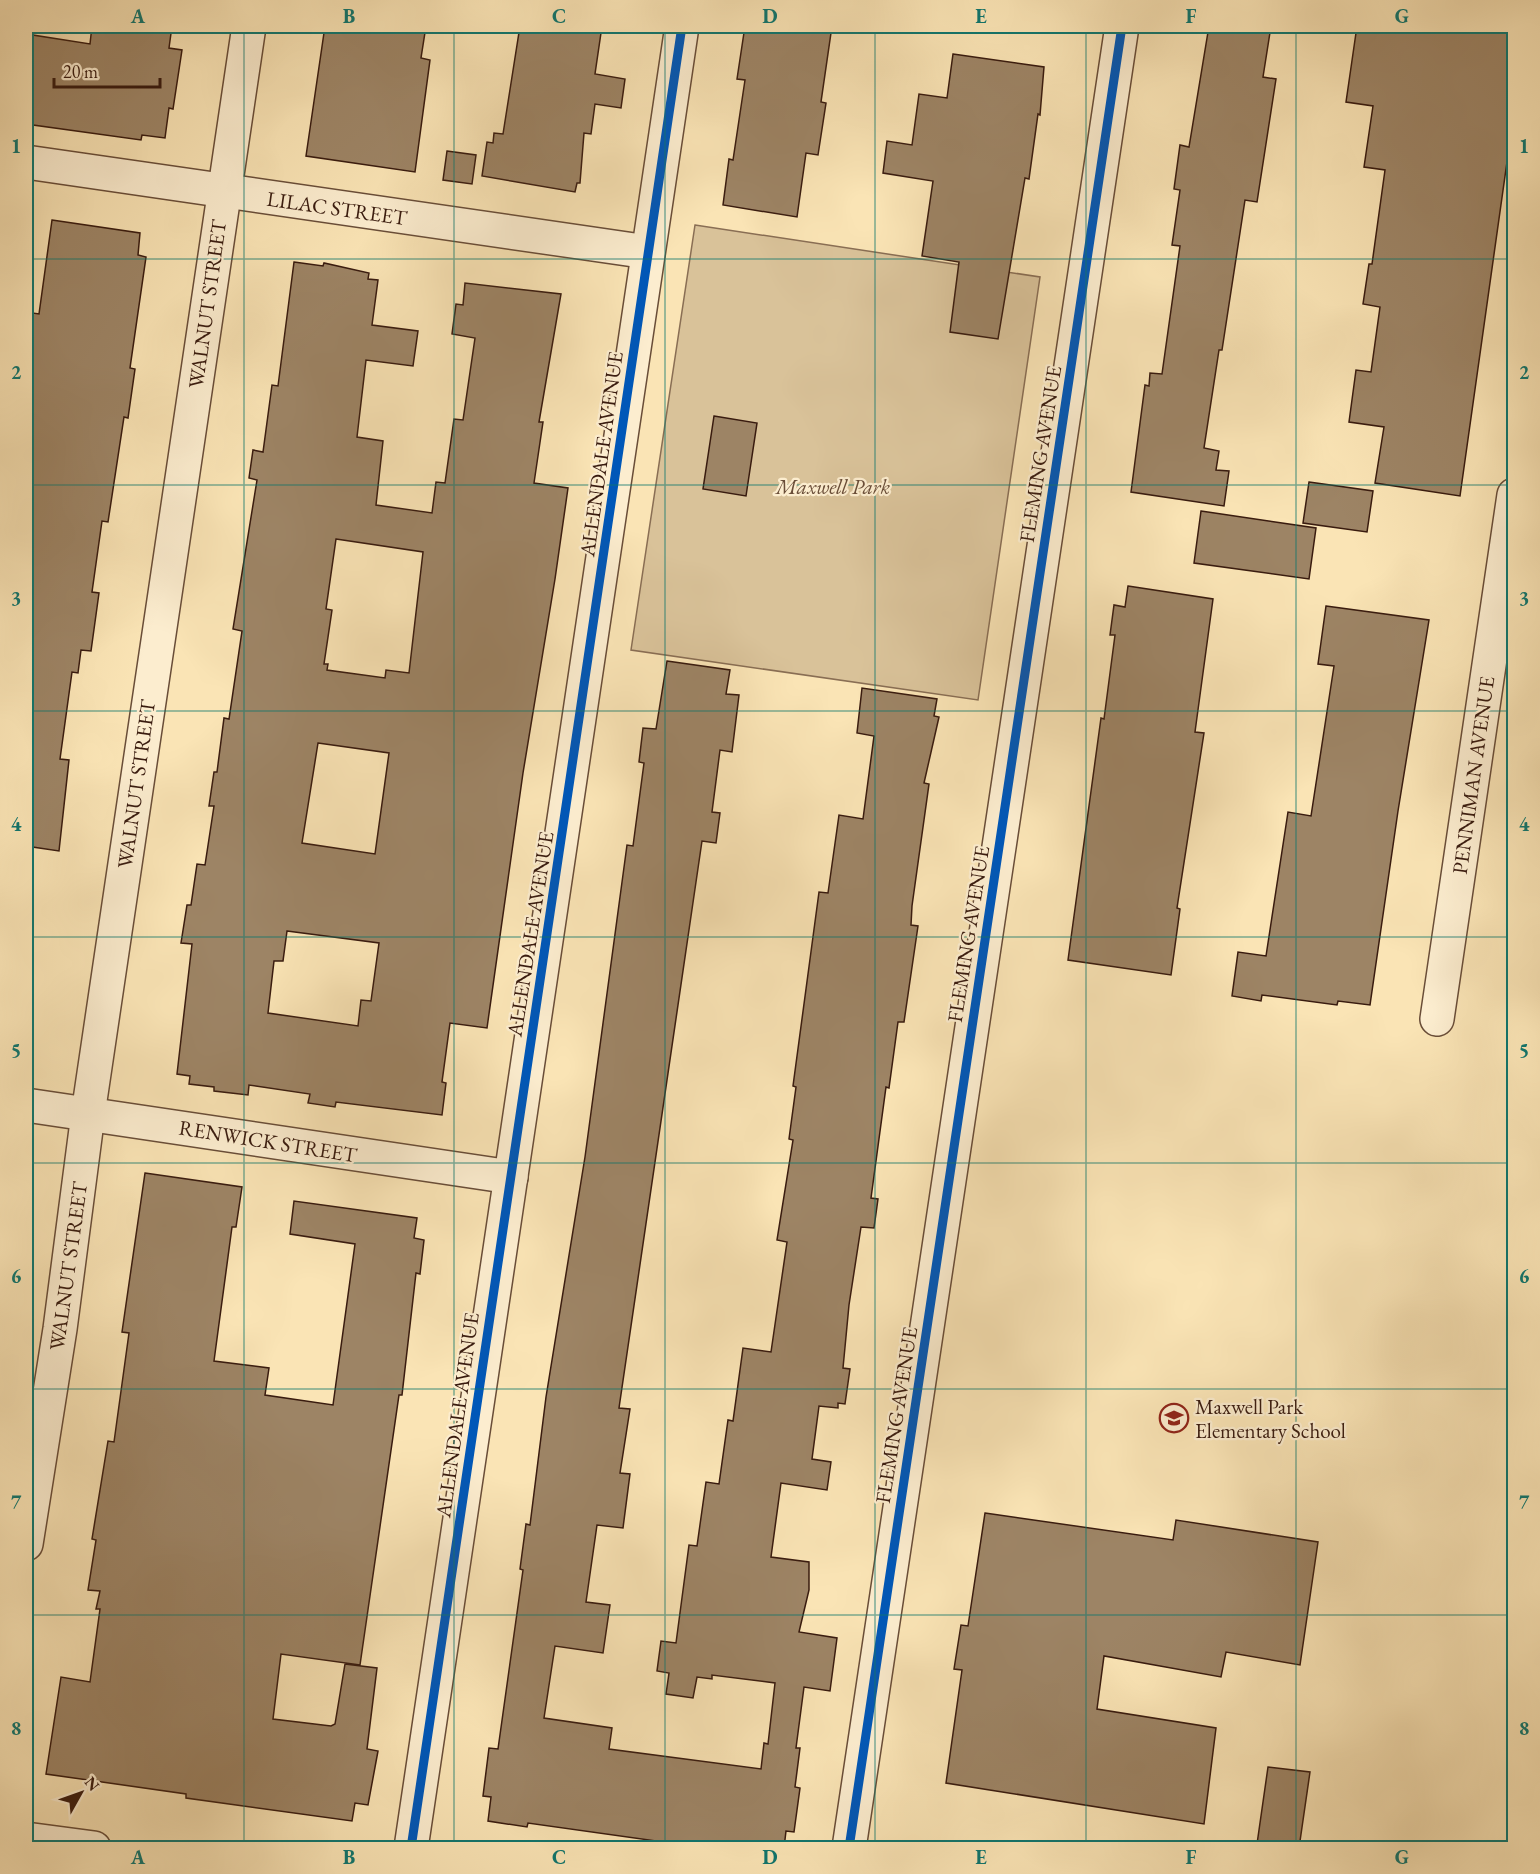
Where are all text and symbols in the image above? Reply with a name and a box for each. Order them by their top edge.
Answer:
text: A [130,3,146,29]
text: B [343,3,355,29]
text: C [552,3,566,29]
text: D [762,3,778,29]
text: E [975,3,987,29]
text: F [1186,3,1197,29]
text: G [1395,3,1409,29]
scale bar [54,51,160,89]
text: 20 m [63,60,98,83]
text: 1 [11,133,21,159]
text: 1 [1519,133,1529,159]
street label: LILAC STREET [265,185,410,231]
street label: WALNUT STREET [182,217,232,390]
street label: ALLENDALE AVENUE [573,349,629,559]
text: 2 [11,359,22,385]
text: 2 [1519,359,1530,385]
street label: FLEMING AVENUE [1013,364,1067,544]
park label: Maxwell Park [774,473,891,500]
text: 3 [11,585,21,611]
text: 3 [1519,585,1529,611]
street label: PENNIMAN AVENUE [1446,674,1500,876]
street label: WALNUT STREET [111,697,161,870]
text: 4 [11,811,22,837]
text: 4 [1519,811,1530,837]
street label: ALLENDALE AVENUE [500,829,560,1039]
street label: FLEMING AVENUE [941,844,995,1024]
text: 5 [11,1037,21,1063]
text: 5 [1519,1037,1529,1063]
street label: RENWICK STREET [177,1114,360,1169]
street label: WALNUT STREET [43,1179,93,1352]
text: 6 [11,1263,22,1289]
text: 6 [1519,1263,1530,1289]
street label: ALLENDALE AVENUE [429,1310,485,1520]
street label: FLEMING AVENUE [869,1325,923,1505]
place label: Maxwell Park Elementary School [1195,1393,1346,1444]
school or university icon: Maxwell Park Elementary School [1158,1402,1190,1434]
text: 7 [11,1489,22,1515]
text: 7 [1519,1489,1530,1515]
text: 8 [11,1715,21,1741]
text: 8 [1519,1715,1529,1741]
north arrow [51,1763,111,1823]
text: N [80,1772,104,1795]
text: A [130,1844,146,1870]
text: B [343,1844,355,1870]
text: C [552,1844,566,1870]
text: D [762,1844,778,1870]
text: E [975,1844,987,1870]
text: F [1186,1844,1197,1870]
text: G [1395,1844,1409,1870]

